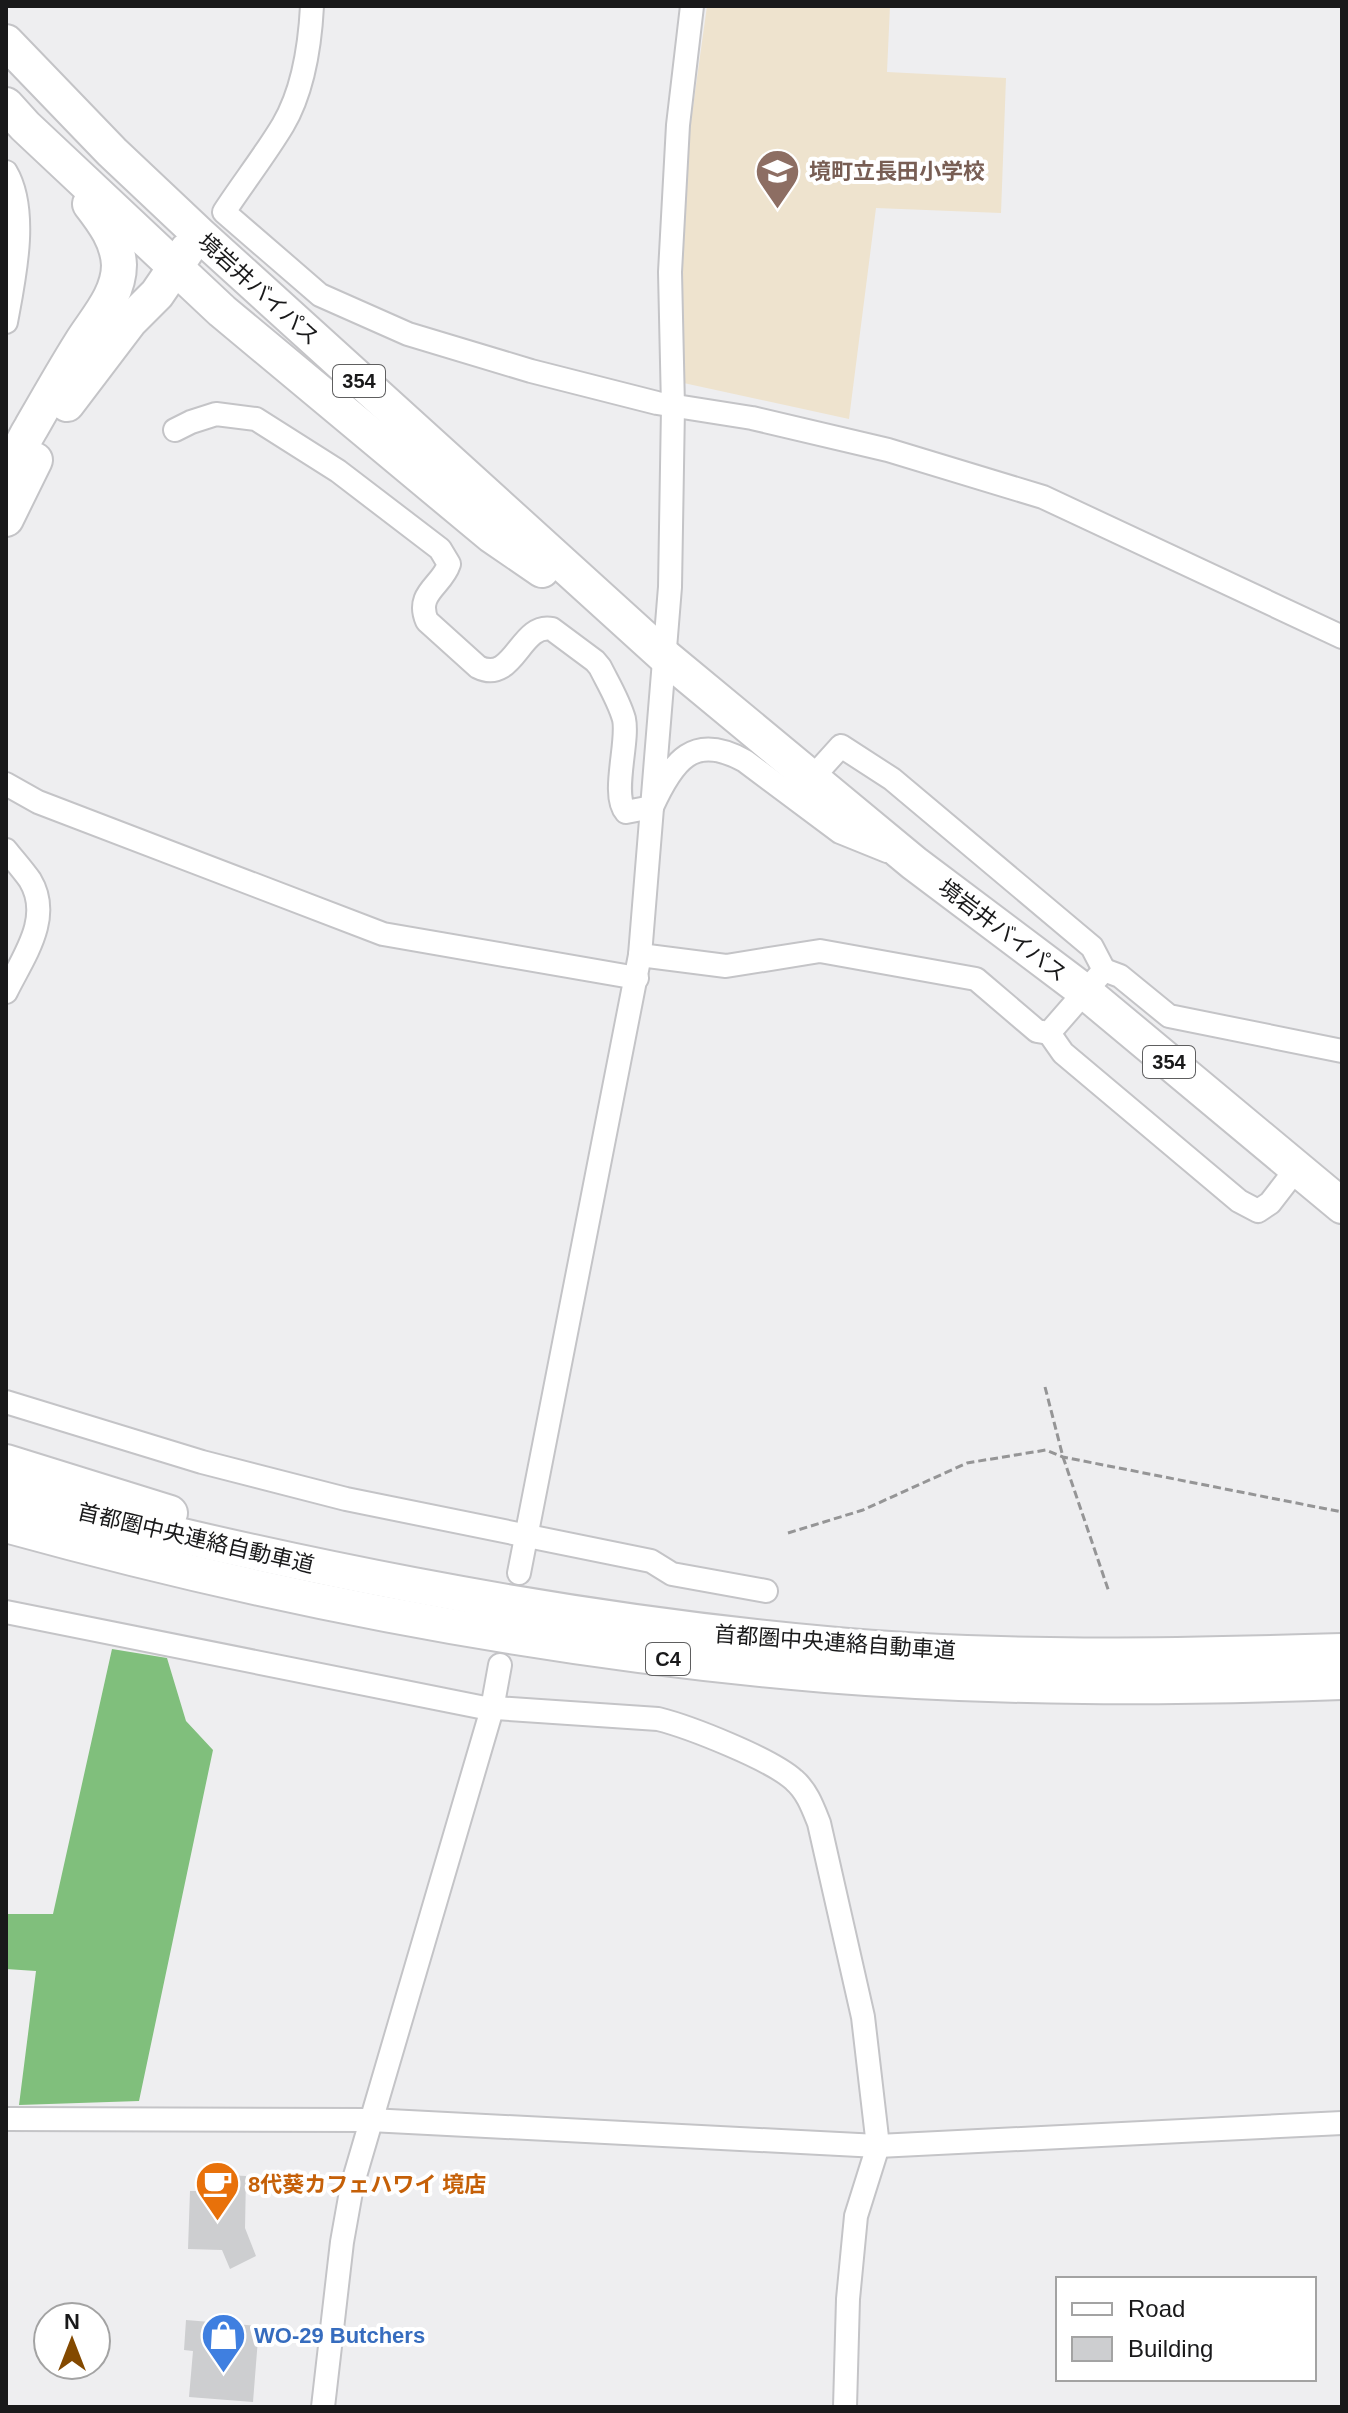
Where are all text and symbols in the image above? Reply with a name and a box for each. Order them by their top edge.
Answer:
school or university icon: 境町立長田小学校 [754,147,802,210]
place label: 境町立長田小学校 [809,159,985,184]
street label: 境岩井バイパス [193,229,324,350]
road number: 354 [333,365,385,397]
street label: 境岩井バイパス [934,874,1072,987]
road number: 354 [1143,1046,1195,1078]
street label: 首都圏中央連絡自動車道 [75,1499,317,1578]
street label: 首都圏中央連絡自動車道 [713,1622,957,1663]
road number: C4 [646,1643,690,1675]
cafe icon: 8代葵カフェハワイ 境店 [193,2160,241,2223]
place label: 8代葵カフェハワイ 境店 [248,2172,486,2197]
legend [1056,2277,1316,2381]
text: Road [1128,2295,1185,2322]
north arrow [32,2301,112,2381]
text: N [64,2309,80,2334]
shop icon: WO-29 Butchers [199,2311,247,2374]
place label: WO-29 Butchers [254,2323,425,2348]
text: Building [1128,2335,1213,2362]

